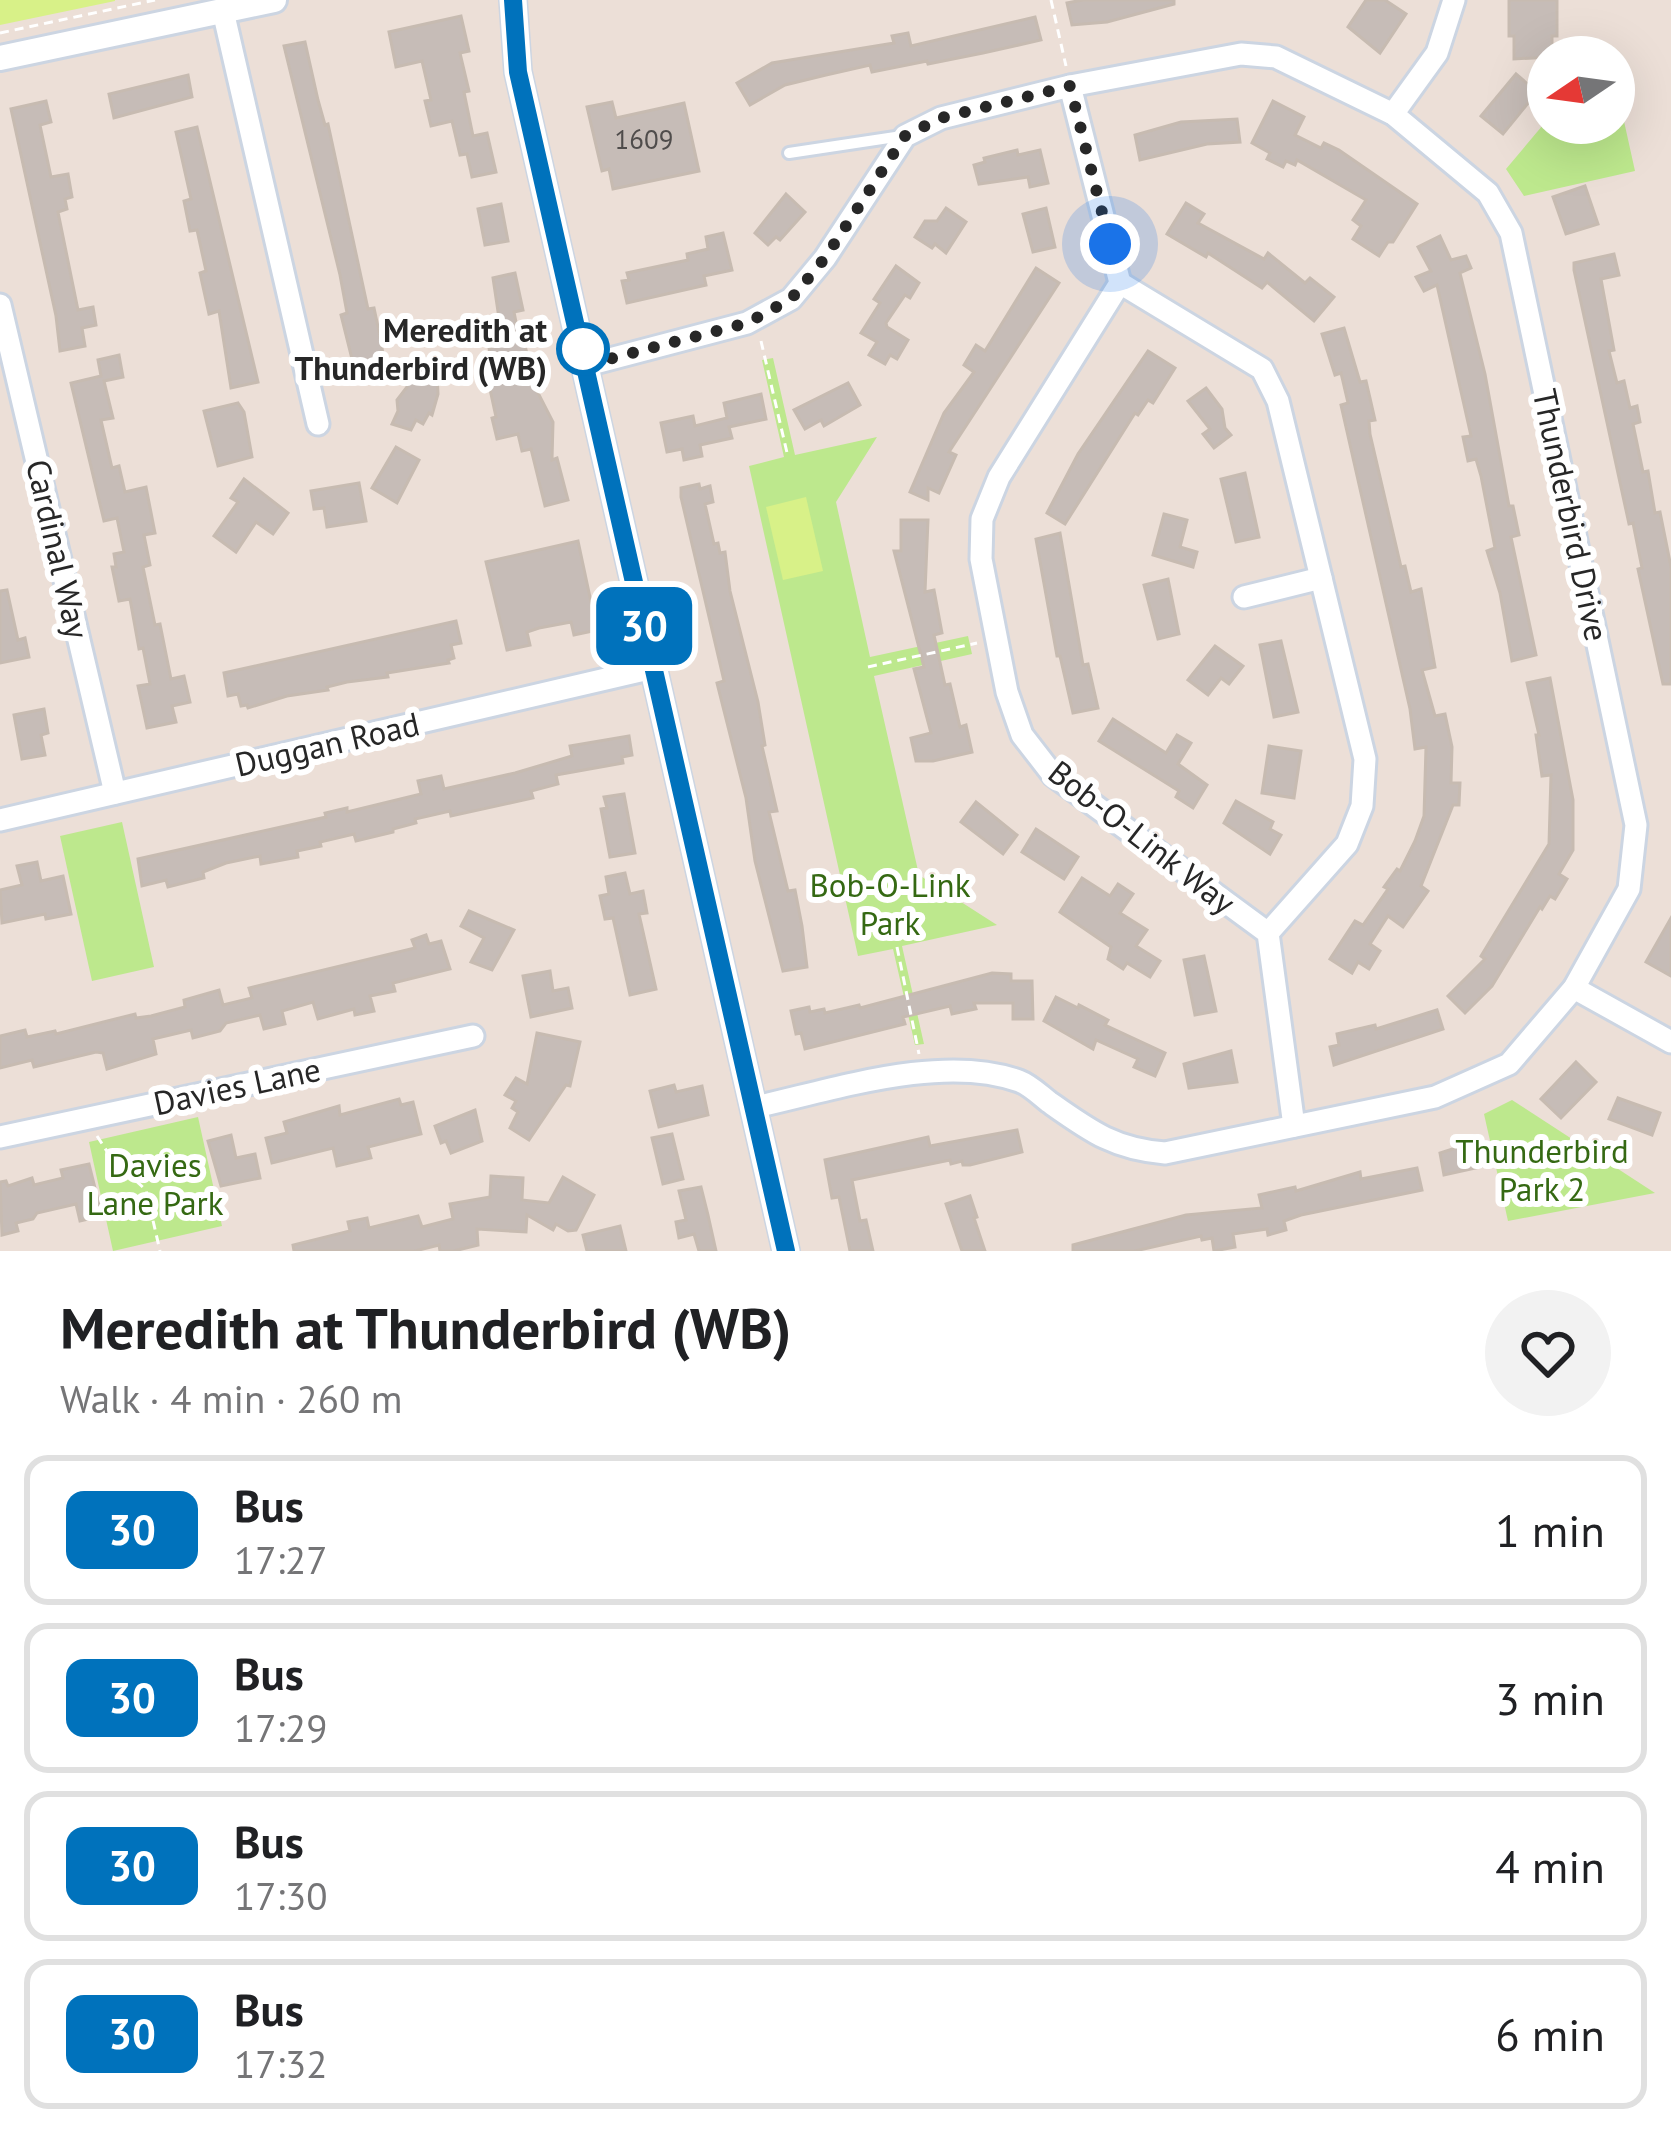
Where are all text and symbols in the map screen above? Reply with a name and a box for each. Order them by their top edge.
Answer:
north arrow [1527,36,1635,144]
map controls [1527,36,1635,144]
house number: 1609 [615,122,673,156]
your location [1080,214,1140,274]
place label: Meredith at Thunderbird (WB) [295,308,547,389]
marker: Meredith at Thunderbird (WB) [558,324,608,374]
street label: Thunderbird Drive [1524,385,1619,645]
street label: Cardinal Way [17,455,100,643]
line badge: 30 [590,587,698,665]
text: 30 [620,598,668,653]
street label: Duggan Road [231,701,423,786]
street label: Bob-O-Link Way [1040,750,1245,923]
park label: Bob-O-Link Park [810,863,971,944]
street label: Davies Lane [149,1047,324,1124]
park label: Thunderbird Park 2 [1455,1129,1629,1210]
park label: Davies Lane Park [86,1143,224,1224]
button: heart [1485,1290,1611,1416]
text: Meredith at Thunderbird (WB) [60,1291,791,1365]
text: Walk · 4 min · 260 m [60,1373,402,1424]
text: Bus [234,1476,304,1534]
text: 1 min [1495,1501,1605,1559]
text: 30 [108,1502,156,1557]
text: 17:27 [234,1534,328,1585]
text: Bus [234,1644,304,1702]
text: 3 min [1495,1669,1605,1727]
text: 30 [108,1670,156,1725]
text: 17:29 [234,1702,328,1753]
text: Bus [234,1812,304,1870]
text: 4 min [1495,1837,1605,1895]
text: 30 [108,1838,156,1893]
text: 17:30 [234,1870,328,1921]
text: Bus [234,1980,304,2038]
text: 6 min [1495,2005,1605,2063]
text: 30 [108,2006,156,2061]
text: 17:32 [234,2038,328,2089]

